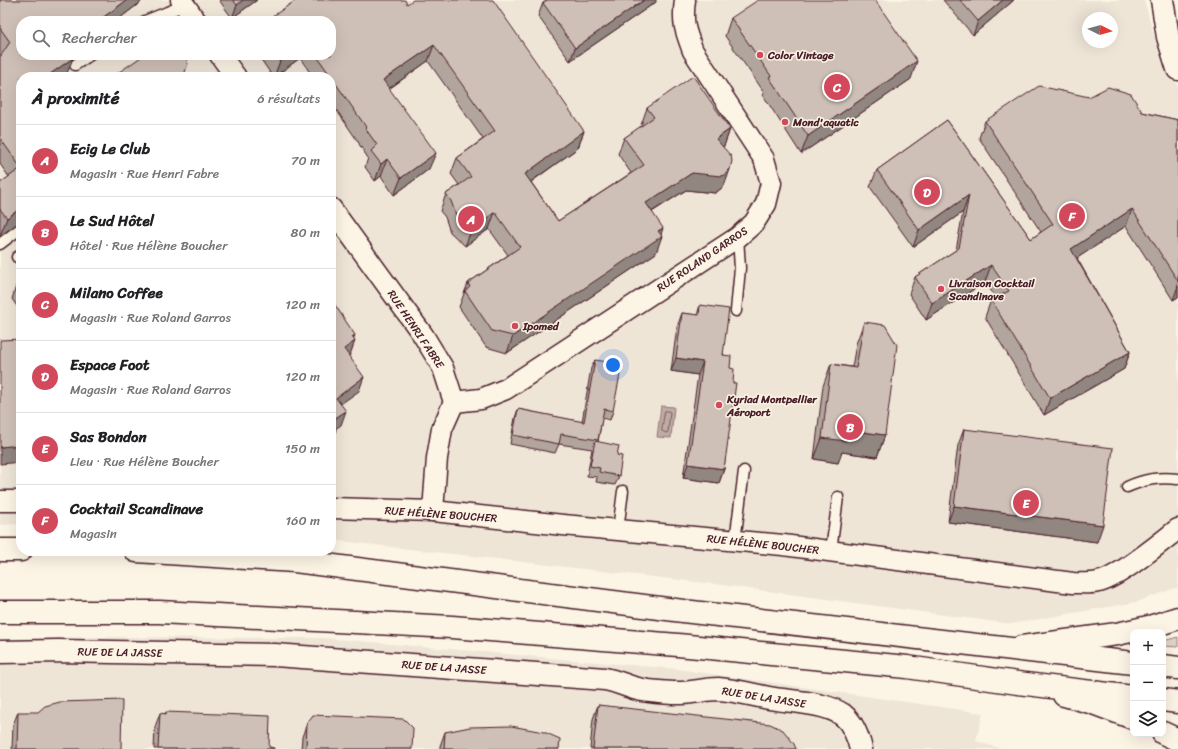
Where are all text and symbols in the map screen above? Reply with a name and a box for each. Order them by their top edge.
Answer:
north arrow [1082,12,1118,48]
search box [16,16,336,60]
text: Rechercher [62,25,137,51]
icon: search [30,27,52,49]
place label: Color Vintage [767,46,834,65]
marker: Color Vintage [755,50,765,60]
pin: C [824,72,850,102]
text: À proximité [32,83,119,113]
text: 6 résultats [257,87,320,110]
place label: Mond'aquatic [792,113,860,132]
marker: Mond'aquatic [780,117,790,127]
text: Ecig Le Club [70,136,150,162]
text: A [41,149,49,172]
text: 70 m [291,149,320,172]
text: Magasin · Rue Henri Fabre [70,162,219,185]
pin: D [914,177,940,207]
pin: F [1059,201,1085,231]
pin: A [458,204,484,234]
text: Le Sud Hôtel [70,208,154,234]
text: B [41,221,49,244]
text: 80 m [291,221,320,244]
street label: RUE ROLAND GARROS [653,222,752,297]
text: Hôtel · Rue Hélène Boucher [70,234,227,257]
place label: Livraison Cocktail Scandinave [948,274,1035,306]
text: Milano Coffee [70,280,163,306]
marker: Livraison Cocktail Scandinave [936,284,946,294]
street label: RUE HENRI FABRE [382,286,450,373]
text: C [41,293,49,316]
text: 120 m [285,293,320,316]
text: Magasin · Rue Roland Garros [70,306,231,329]
place label: Ipomed [522,317,560,336]
marker: Ipomed [510,321,520,331]
text: Espace Foot [70,352,150,378]
your location [603,355,623,375]
text: D [41,365,49,388]
text: 120 m [285,365,320,388]
text: Magasin · Rue Roland Garros [70,378,231,401]
place label: Kyriad Montpellier Aéroport [726,390,818,422]
marker: Kyriad Montpellier Aéroport [714,400,724,410]
pin: B [837,412,863,442]
text: Sas Bondon [70,424,147,450]
text: E [41,437,49,460]
text: 150 m [285,437,320,460]
text: Lieu · Rue Hélène Boucher [70,450,219,473]
pin: E [1013,488,1039,518]
text: Cocktail Scandinave [70,496,203,522]
street label: RUE HÉLÈNE BOUCHER [384,501,498,528]
text: F [41,509,49,532]
text: 160 m [285,509,320,532]
text: Magasin [70,522,117,545]
street label: RUE HÉLÈNE BOUCHER [706,529,820,560]
map controls [1130,629,1166,737]
button: + [1130,629,1166,665]
street label: RUE DE LA JASSE [77,642,163,663]
street label: RUE DE LA JASSE [401,655,488,680]
button: − [1130,665,1166,701]
street label: RUE DE LA JASSE [721,681,808,714]
button: layers [1130,701,1166,737]

